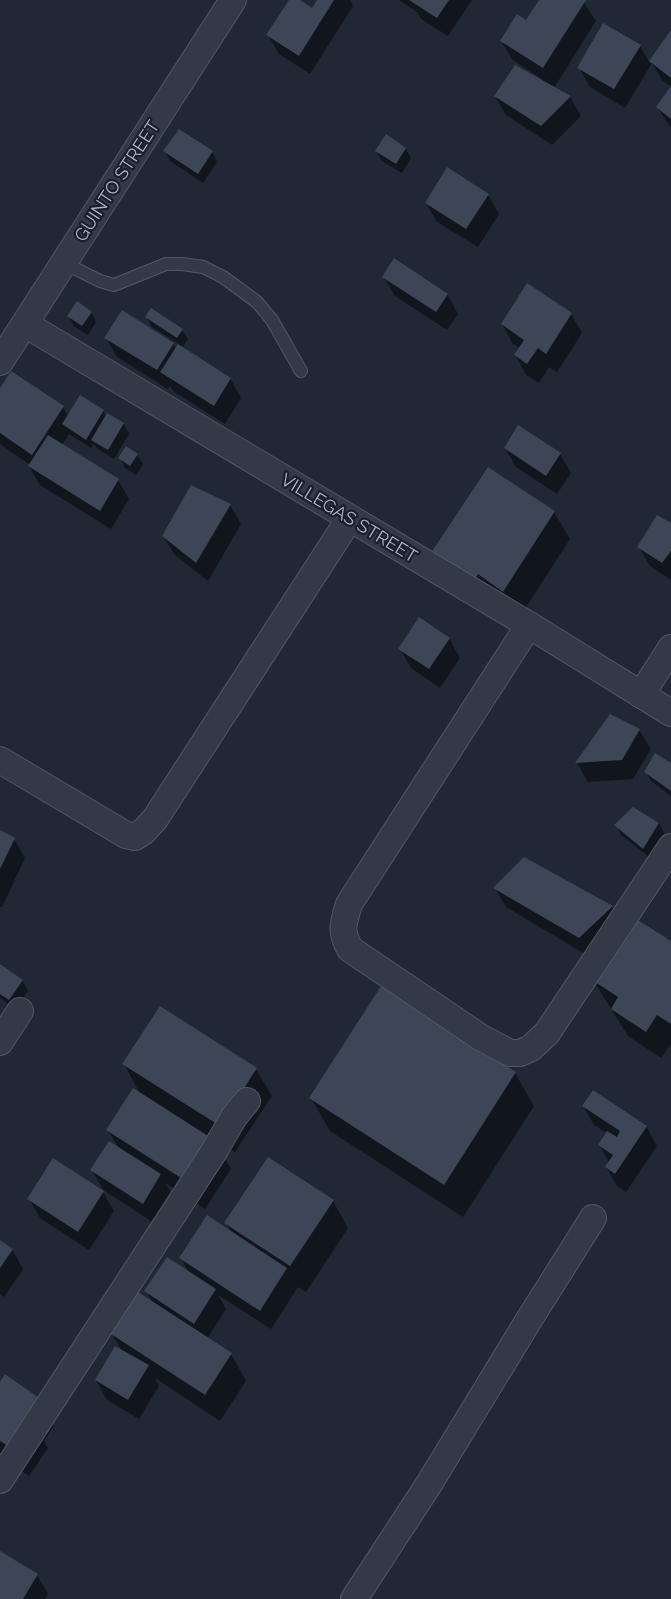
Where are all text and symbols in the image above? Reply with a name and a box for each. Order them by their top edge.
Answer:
street label: GUINTO STREET [70,116,164,245]
street label: VILLEGAS STREET [277,469,421,567]

